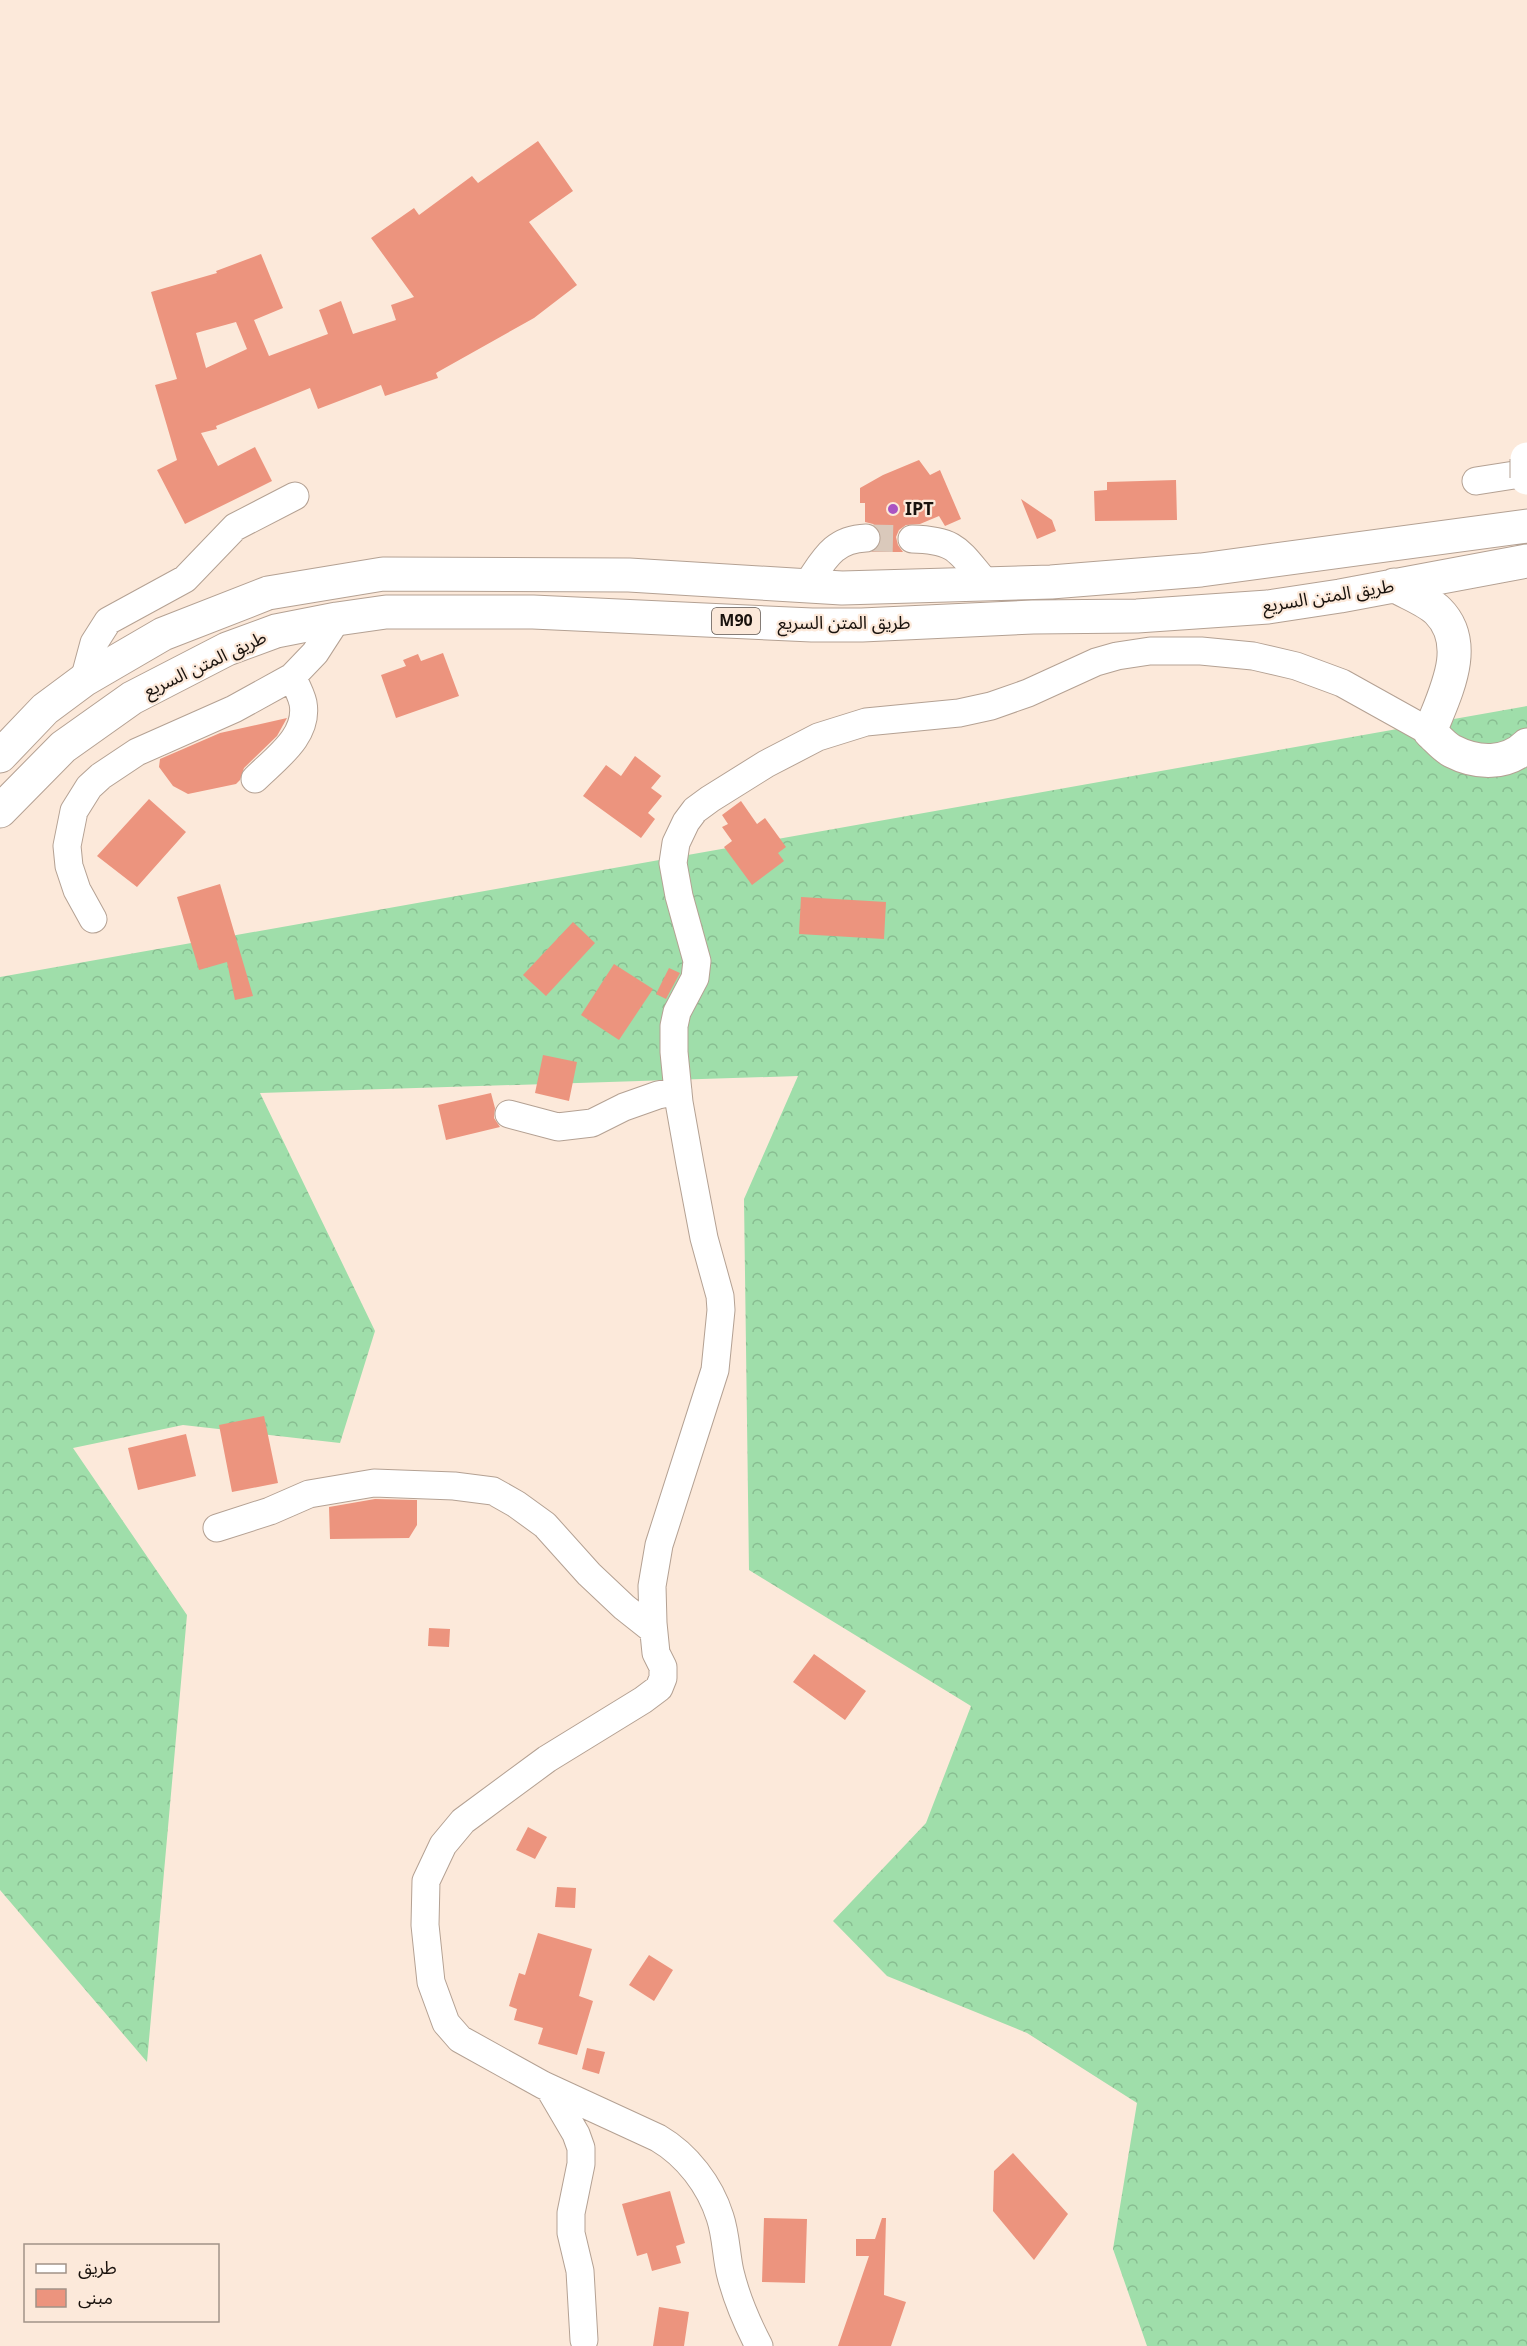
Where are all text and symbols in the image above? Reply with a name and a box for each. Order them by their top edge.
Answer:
place label: IPT [905,490,934,528]
marker: IPT [886,502,900,516]
street label: طريق المتن السريع [1259,567,1397,625]
street label: طريق المتن السريع [777,604,911,642]
road number: M90 [712,608,760,634]
street label: طريق المتن السريع [137,619,273,709]
legend [24,2244,219,2322]
text: طريق [78,2249,117,2287]
text: مبنى [78,2279,113,2317]

